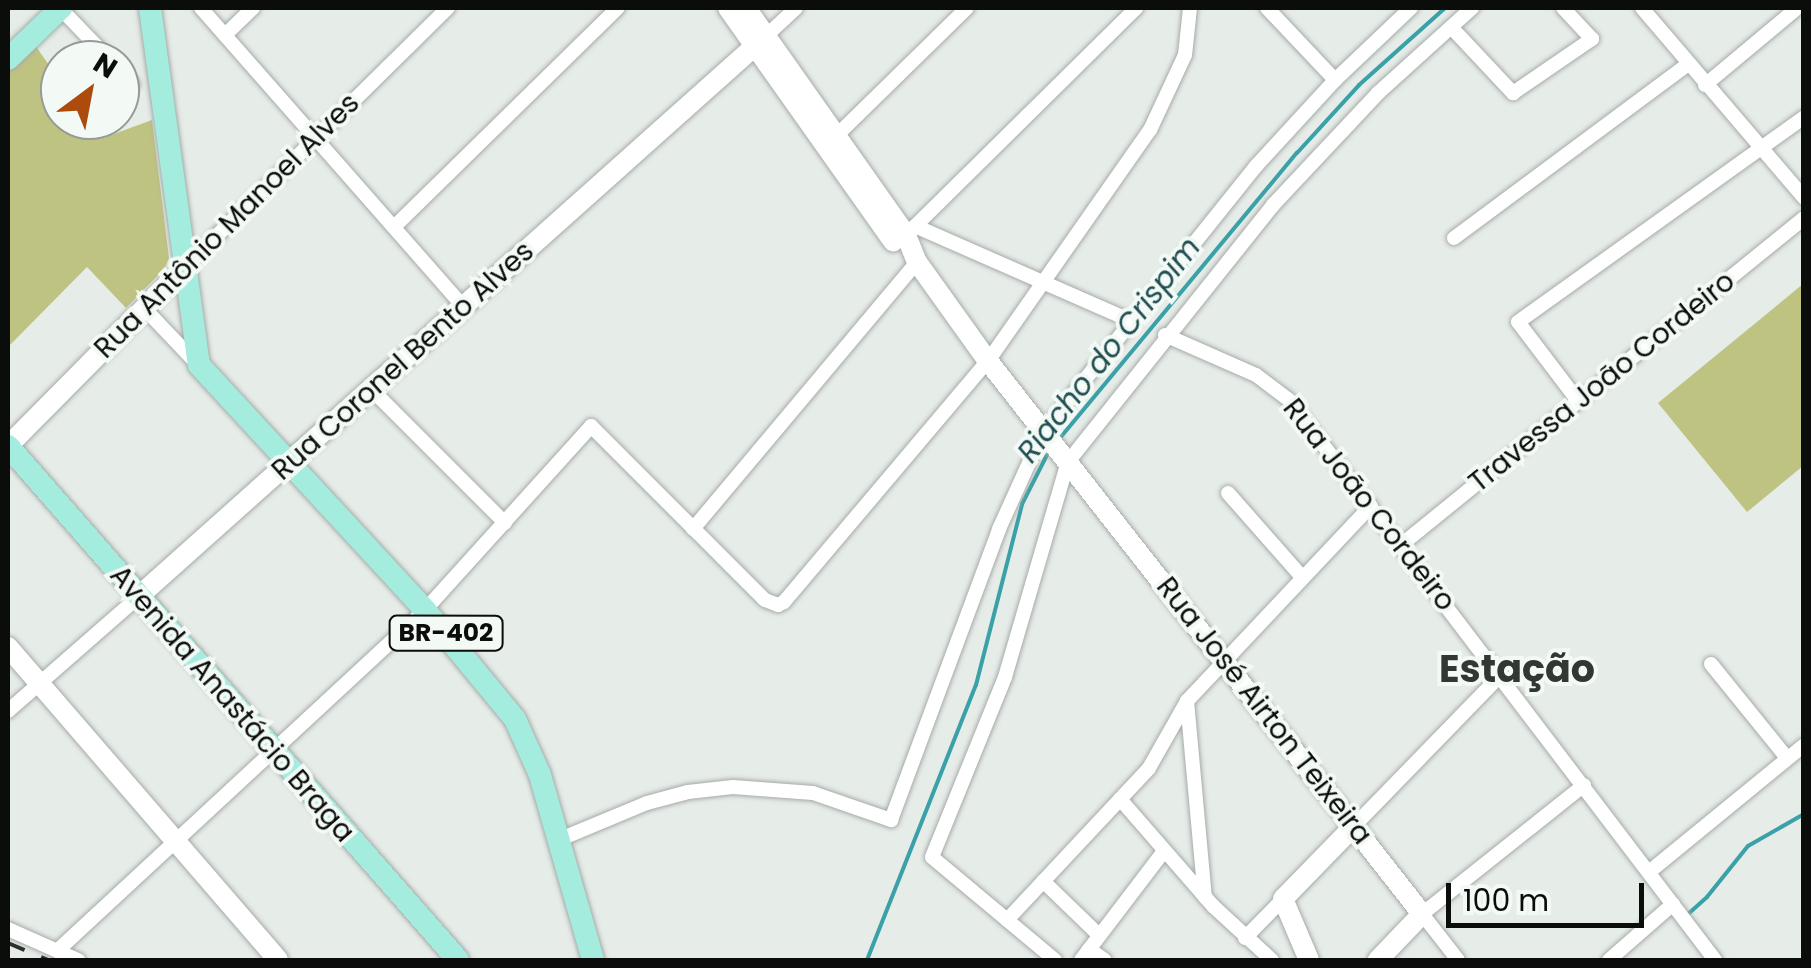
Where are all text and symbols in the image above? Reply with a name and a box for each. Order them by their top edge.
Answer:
north arrow [40,40,140,140]
text: N [86,44,124,88]
street label: Rua Antônio Manoel Alves [88,87,366,365]
water label: Riacho do Crispim [1010,230,1208,470]
street label: Rua Coronel Bento Alves [265,235,541,487]
street label: Travessa João Cordeiro [1462,265,1742,499]
street label: Rua João Cordeiro [1276,392,1462,618]
street label: Avenida Anastácio Braga [103,559,361,849]
street label: Rua José Airton Teixeira [1149,571,1379,851]
road number: BR-402 [388,613,504,653]
district label: Estação [1439,646,1595,692]
scale bar [1451,863,1648,925]
text: 100 m [1463,879,1549,922]

